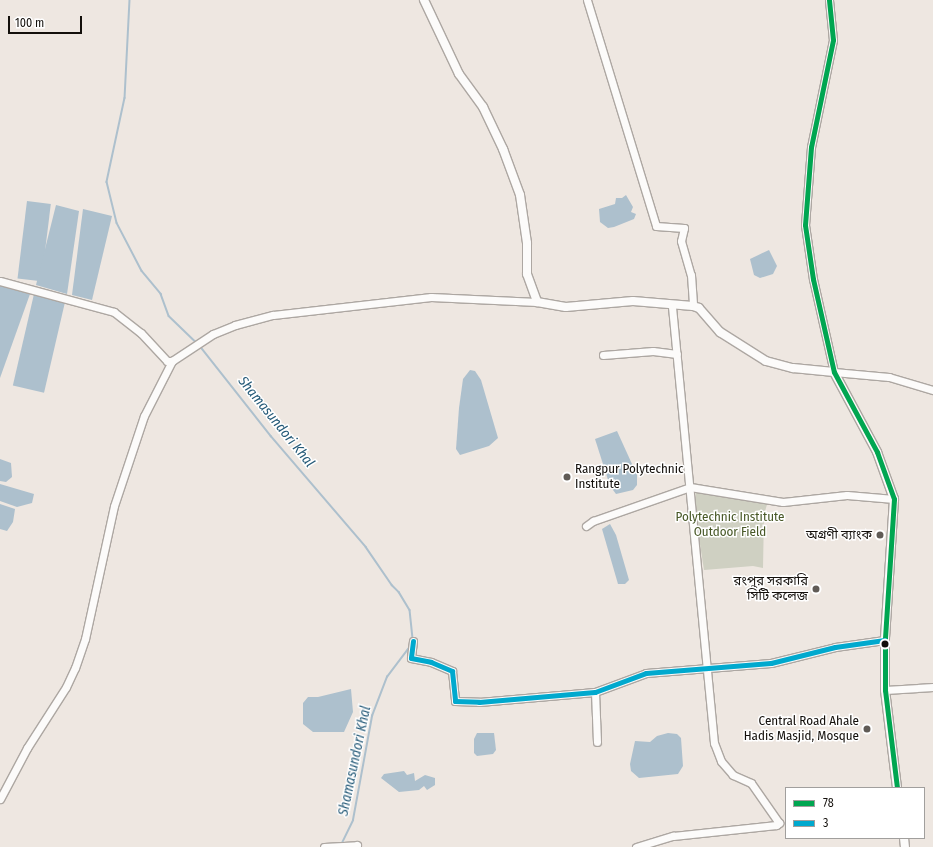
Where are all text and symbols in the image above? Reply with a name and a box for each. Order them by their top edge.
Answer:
scale bar [10,8,84,34]
text: 100 m [15,16,44,30]
water label: Shamasundori Khal [234,373,318,471]
place label: Rangpur Polytechnic Institute [575,462,684,493]
marker: Rangpur Polytechnic Institute [562,472,572,482]
park label: Polytechnic Institute Outdoor Field [676,510,784,541]
place label: অগ্রণী ব্যাংক [806,527,872,543]
marker: অগ্রণী ব্যাংক [875,530,885,540]
place label: রংপুর সরকারি সিটি কলেজ [733,574,808,605]
marker: রংপুর সরকারি সিটি কলেজ [811,584,821,594]
unlabelled marker [880,639,890,649]
water label: Shamasundori Khal [335,705,375,817]
place label: Central Road Ahale Hadis Masjid, Mosque [744,714,859,745]
marker: Central Road Ahale Hadis Masjid, Mosque [862,724,872,734]
legend [785,787,925,839]
text: 78 [823,796,834,810]
text: 3 [823,816,828,830]

